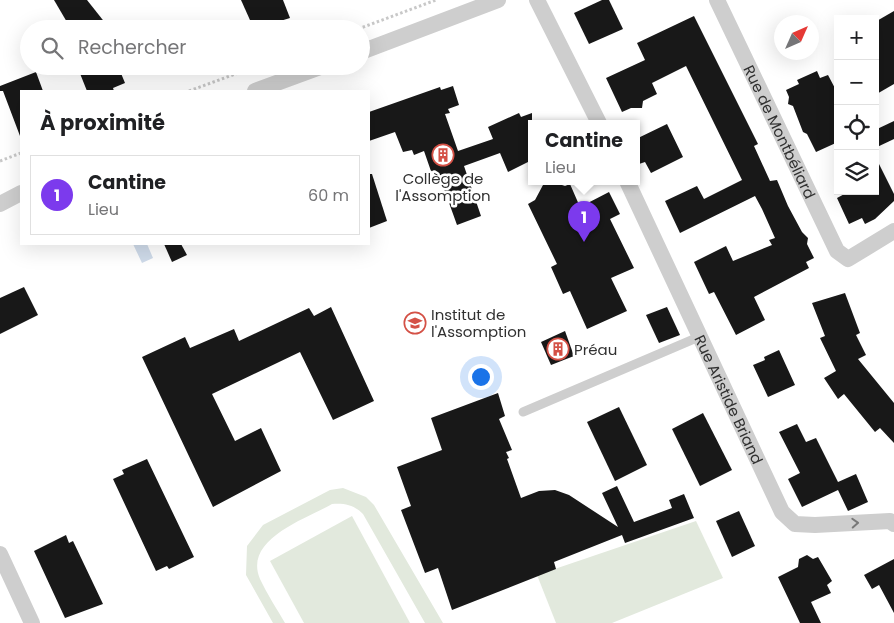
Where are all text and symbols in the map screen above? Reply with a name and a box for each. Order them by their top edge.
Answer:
north arrow [774,15,819,60]
map controls [834,15,879,195]
button: + [834,15,879,60]
search box [20,20,370,75]
icon: search [38,34,66,62]
text: Rechercher [78,34,186,61]
button: − [834,60,879,105]
street label: Rue de Montbéliard [739,61,821,202]
button: locate [834,105,879,150]
text: À proximité [40,108,165,137]
popup [528,120,640,185]
text: Cantine [545,127,623,154]
building icon: Collège de l'Assomption [431,143,455,167]
button: layers [834,150,879,195]
text: Lieu [545,156,576,179]
place label: Collège de l'Assomption [395,168,491,206]
text: Cantine [88,169,166,196]
text: 1 [54,184,60,207]
text: 60 m [308,184,349,207]
text: Lieu [88,198,119,221]
pin: 1 [568,201,600,242]
place label: Institut de l'Assomption [431,304,526,342]
school or university icon: Institut de l'Assomption [403,311,427,335]
street label: Rue Aristide Briand [690,331,768,467]
building icon: Préau [546,337,570,361]
place label: Préau [574,339,617,360]
your location [468,364,494,390]
one-way arrow [851,518,859,528]

